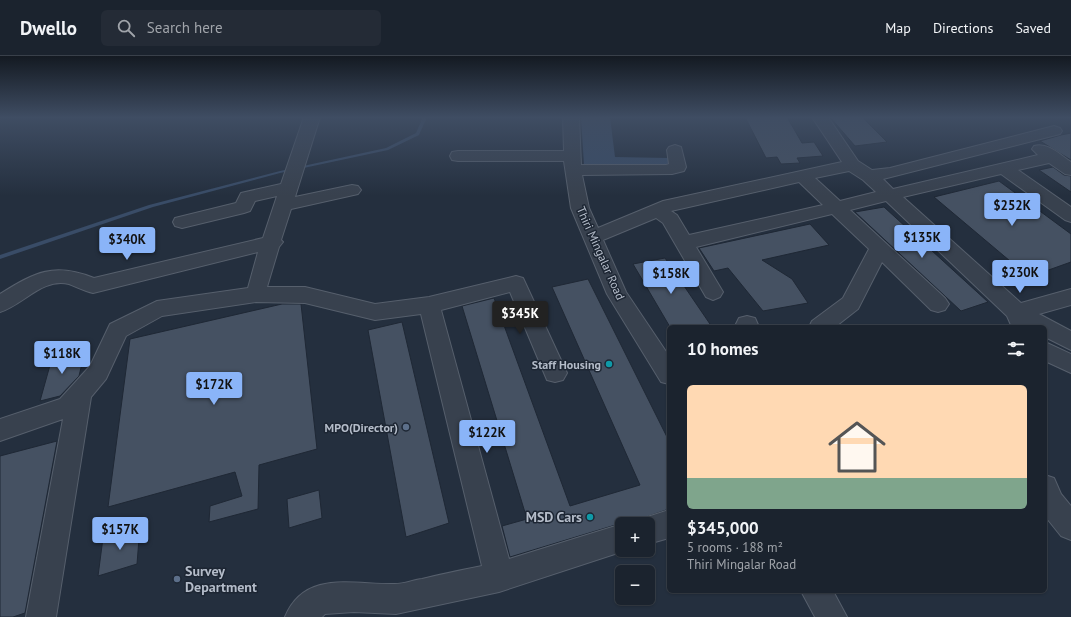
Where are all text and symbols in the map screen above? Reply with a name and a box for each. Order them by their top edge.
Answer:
search box [101,10,381,46]
text: Dwello [20,16,77,40]
icon: search [115,17,137,39]
text: Search here [147,18,223,37]
text: Map [885,19,911,37]
text: Directions [933,19,993,37]
text: Saved [1015,19,1051,37]
pin: $252K [984,193,1040,227]
text: $252K [993,197,1031,214]
street label: Thiri Mingalar Road [574,204,628,302]
pin: $135K [894,225,950,259]
pin: $340K [99,227,155,261]
text: $135K [903,229,941,246]
text: $340K [108,231,146,248]
pin: $230K [992,260,1048,294]
pin: $158K [643,261,699,295]
text: $230K [1001,264,1039,281]
text: $158K [652,265,690,282]
pin: $345K [492,301,548,335]
text: $345K [501,305,539,322]
text: 10 homes [687,338,758,360]
icon: filters [1005,338,1027,360]
pin: $118K [34,341,90,375]
text: $118K [43,345,81,362]
place label: Staff Housing [532,357,601,372]
marker: Staff Housing [604,359,614,369]
pin: $172K [186,372,242,406]
text: $172K [195,376,233,393]
icon: home [821,411,893,483]
place label: MPO(Director) [325,420,398,435]
pin: $122K [459,420,515,454]
marker: MPO(Director) [401,422,411,432]
text: $122K [468,424,506,441]
place label: MSD Cars [526,508,582,526]
marker: MSD Cars [585,512,595,522]
pin: $157K [92,517,148,551]
map controls [615,517,655,605]
button: + [615,517,655,557]
text: $345,000 [687,517,759,539]
text: $157K [101,521,139,538]
text: 5 rooms · 188 m² [687,539,783,556]
text: Thiri Mingalar Road [687,556,796,573]
place label: Survey Department [185,562,257,596]
button: − [615,565,655,605]
marker: Survey Department [172,574,182,584]

